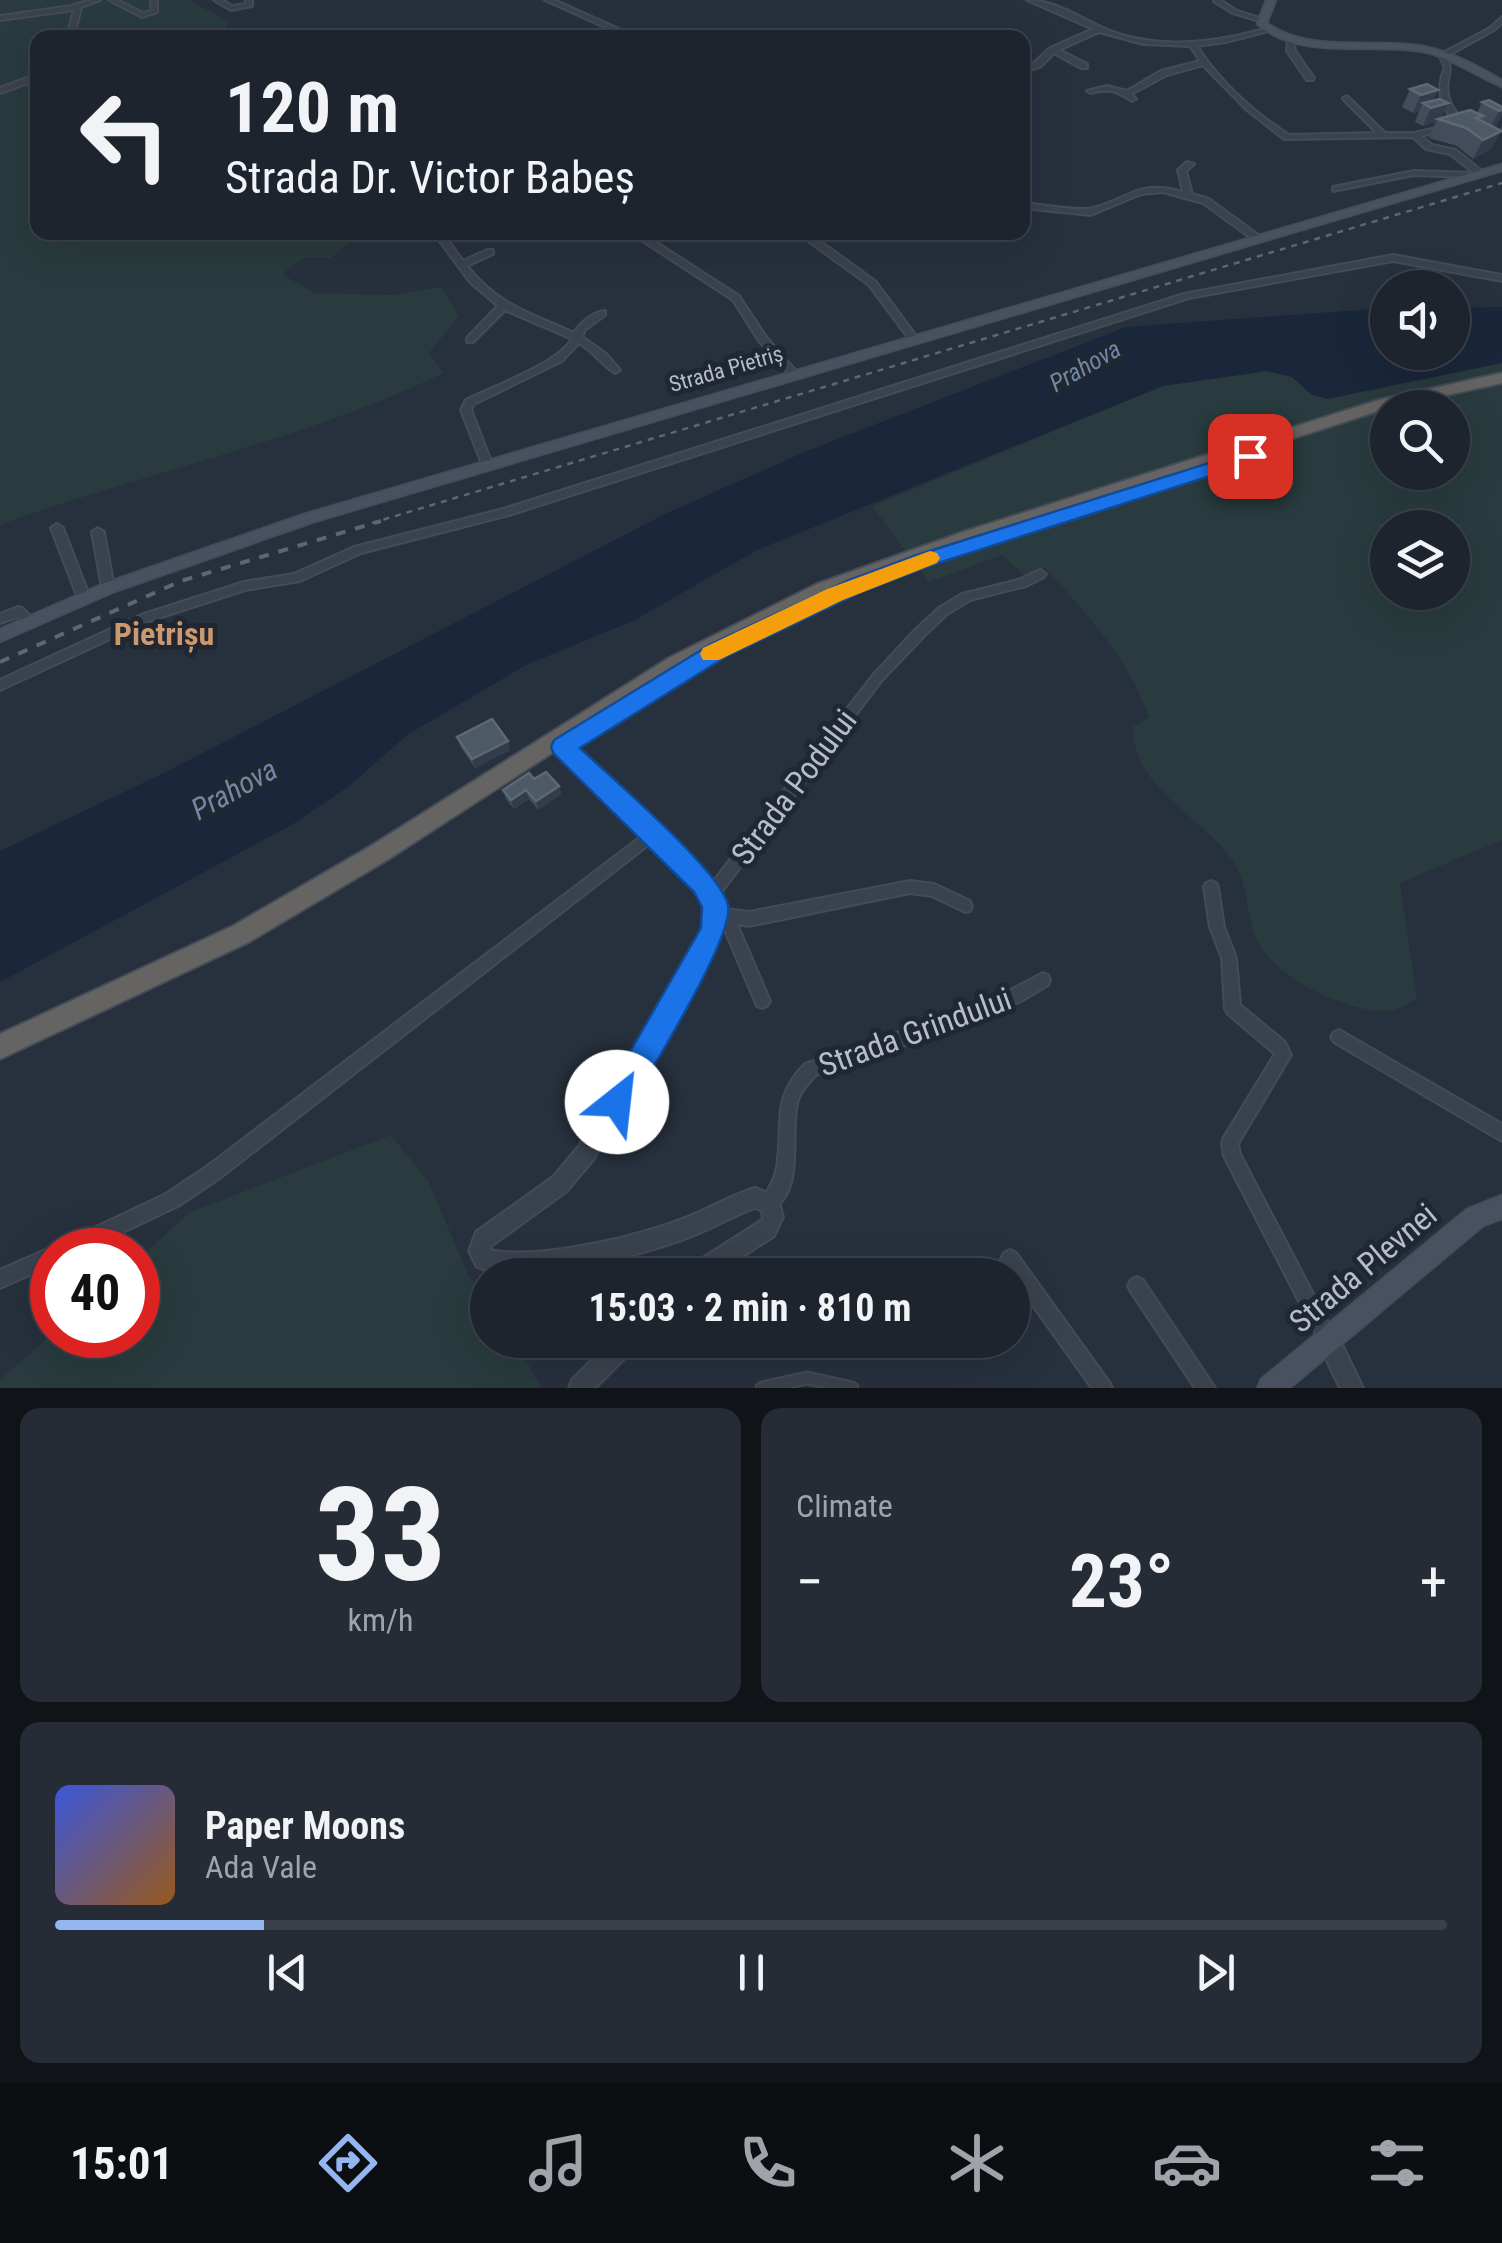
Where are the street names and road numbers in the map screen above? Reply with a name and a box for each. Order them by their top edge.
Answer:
street label: Strada Pietriș [666,341,786,398]
street label: Strada Podului [723,702,865,872]
street label: Strada Grindului [814,980,1016,1084]
street label: Strada Plevnei [1282,1195,1444,1341]

